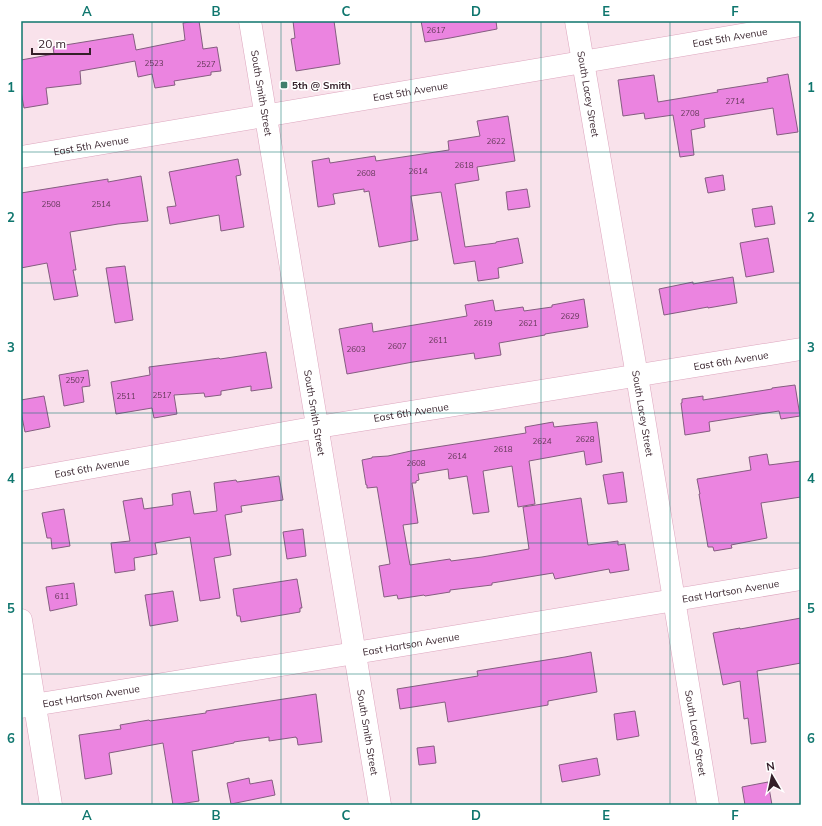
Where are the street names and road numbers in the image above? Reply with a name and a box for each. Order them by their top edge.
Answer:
street label: East 5th Avenue [692,25,768,50]
street label: South Smith Street [248,49,275,137]
street label: South Lacey Street [574,50,602,139]
street label: East 5th Avenue [372,79,449,104]
street label: East 5th Avenue [53,133,130,158]
street label: East 6th Avenue [693,348,769,373]
street label: South Smith Street [301,369,328,457]
street label: South Lacey Street [629,369,656,458]
street label: East 6th Avenue [373,400,450,425]
street label: East 6th Avenue [54,455,130,481]
street label: East Hartson Avenue [681,577,780,606]
street label: East Hartson Avenue [362,630,460,659]
street label: East Hartson Avenue [42,682,141,710]
street label: South Smith Street [354,688,381,777]
street label: South Lacey Street [682,689,709,778]

